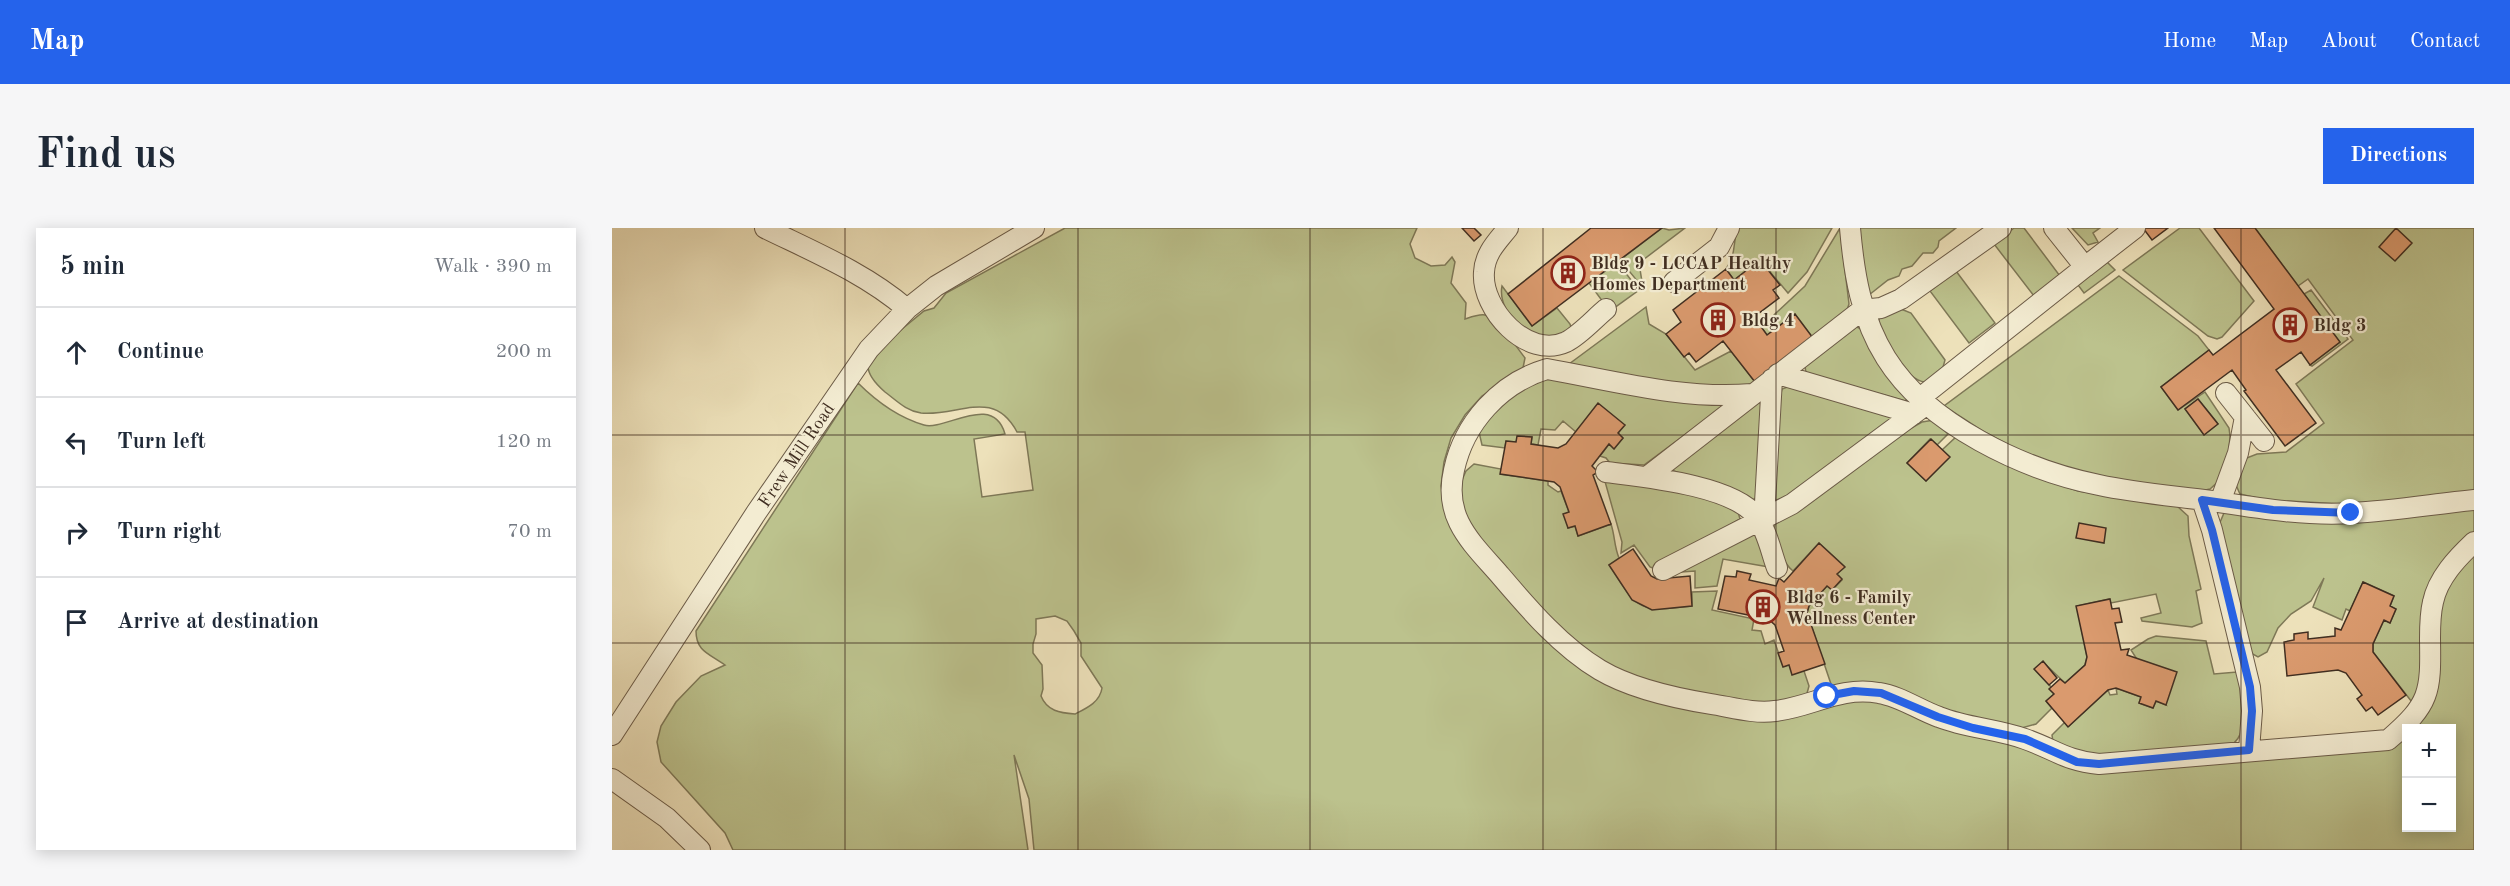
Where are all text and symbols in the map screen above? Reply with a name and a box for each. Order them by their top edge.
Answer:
text: Map [30,28,84,56]
text: Home [2163,31,2216,52]
text: Map [2249,31,2288,52]
text: About [2321,31,2377,52]
text: Contact [2410,31,2480,52]
button: Directions [2323,128,2474,184]
text: Find us [36,135,175,177]
text: 5 min [60,254,125,280]
building icon: Bldg 9 - LCCAP Healthy Homes Department [1550,255,1586,291]
place label: Bldg 9 - LCCAP Healthy Homes Department [1591,255,1791,294]
text: Walk · 390 m [433,257,552,277]
building icon: Bldg 4 [1700,302,1736,338]
building icon: Bldg 3 [2272,307,2308,343]
place label: Bldg 4 [1741,312,1794,330]
place label: Bldg 3 [2313,317,2366,335]
icon: ahead [60,336,93,369]
text: Continue [117,341,204,363]
text: 200 m [496,342,552,362]
street label: Frew Mill Road [755,400,838,511]
icon: left [60,426,93,459]
text: Turn left [117,431,206,453]
text: 120 m [496,432,552,452]
route end [2337,499,2363,525]
icon: right [60,516,93,549]
text: Turn right [117,521,221,543]
text: 70 m [507,522,552,542]
building icon: Bldg 6 - Family Wellness Center [1745,589,1781,625]
place label: Bldg 6 - Family Wellness Center [1786,589,1916,628]
icon: arrive [60,606,93,639]
text: Arrive at destination [117,611,319,633]
route start [1813,682,1839,708]
map controls [2402,724,2456,832]
button: + [2402,724,2456,778]
button: − [2402,778,2456,832]

